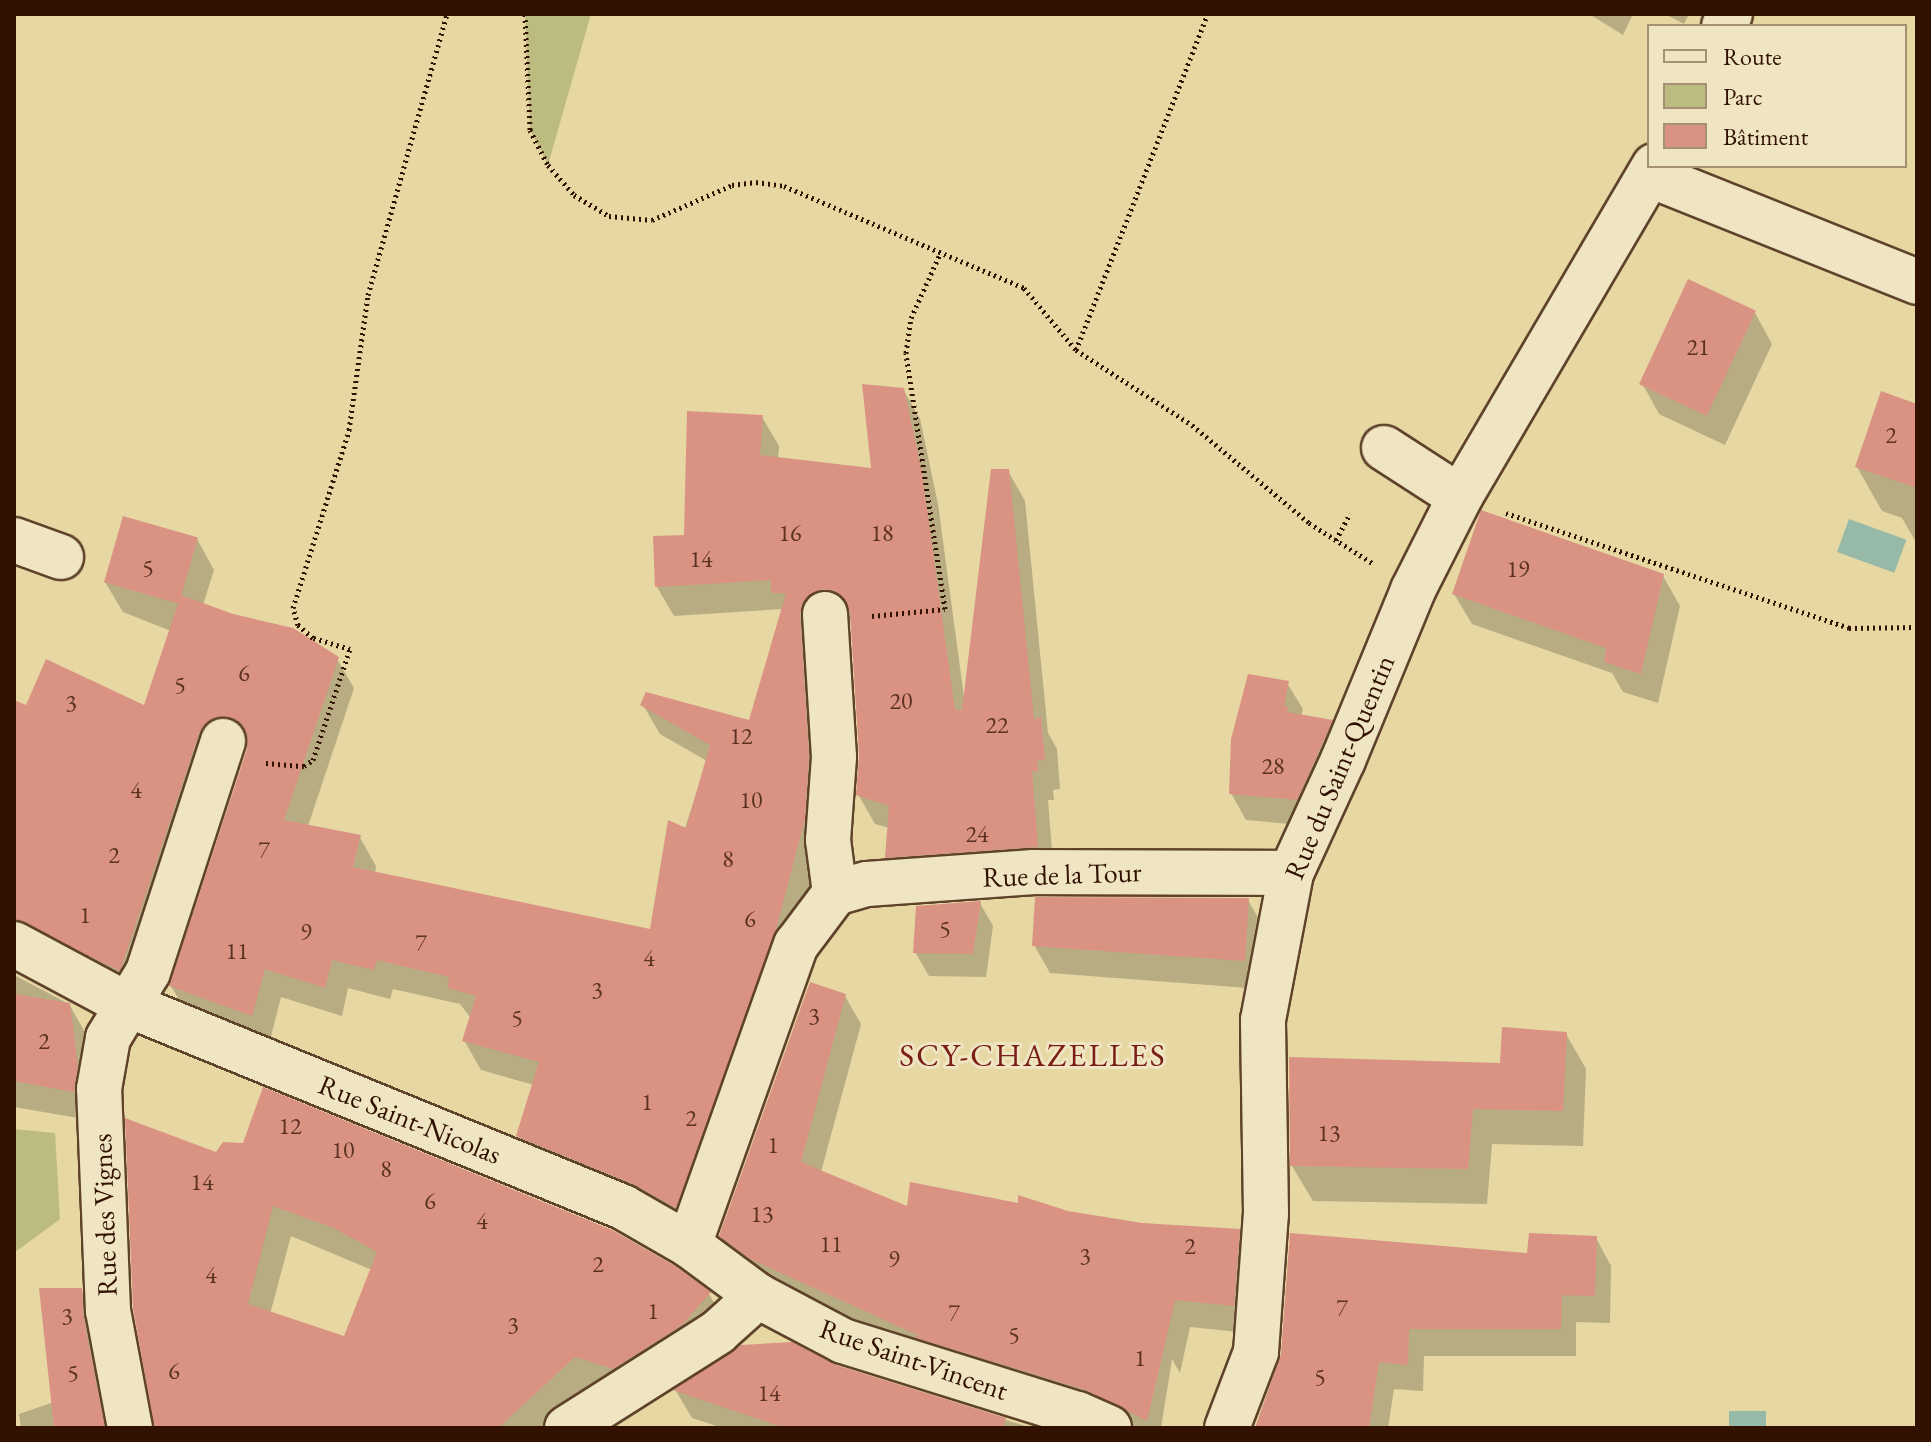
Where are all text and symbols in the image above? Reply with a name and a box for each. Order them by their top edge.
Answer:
legend [1647,24,1907,168]
text: Route [1723,41,1782,72]
text: Parc [1723,81,1762,112]
text: Bâtiment [1723,121,1808,152]
house number: 21 [1686,333,1710,361]
house number: 2 [1885,421,1897,449]
house number: 16 [778,519,802,547]
house number: 18 [870,519,894,547]
house number: 14 [689,545,713,573]
house number: 5 [142,554,154,582]
house number: 19 [1506,555,1530,583]
street label: Rue du Saint-Quentin [1277,650,1401,884]
house number: 6 [238,659,250,687]
house number: 5 [174,671,186,699]
house number: 20 [889,687,913,715]
house number: 3 [65,689,77,717]
house number: 22 [985,711,1009,739]
house number: 12 [729,722,753,750]
house number: 28 [1261,752,1285,780]
house number: 4 [130,776,142,804]
house number: 10 [739,786,763,814]
house number: 24 [965,820,989,848]
house number: 7 [258,836,270,864]
house number: 2 [108,841,120,869]
house number: 8 [722,845,734,873]
street label: Rue de la Tour [982,854,1142,894]
house number: 1 [79,901,91,929]
house number: 6 [744,905,756,933]
house number: 5 [939,915,951,943]
house number: 9 [300,918,312,946]
house number: 7 [415,929,427,957]
house number: 11 [225,937,249,965]
house number: 4 [643,944,655,972]
house number: 3 [591,976,603,1004]
house number: 3 [808,1002,820,1030]
house number: 5 [511,1004,523,1032]
house number: 2 [38,1027,50,1055]
district label: SCY-CHAZELLES [899,1036,1167,1074]
street label: Rue Saint-Nicolas [314,1067,506,1171]
house number: 1 [641,1088,653,1116]
house number: 2 [685,1104,697,1132]
house number: 12 [278,1112,302,1140]
house number: 13 [1317,1119,1341,1147]
house number: 1 [767,1131,779,1159]
street label: Rue des Vignes [84,1133,124,1297]
house number: 10 [331,1136,355,1164]
house number: 8 [380,1155,392,1183]
house number: 14 [190,1168,214,1196]
house number: 6 [424,1187,436,1215]
house number: 13 [750,1200,774,1228]
house number: 4 [476,1207,488,1235]
house number: 11 [819,1230,843,1258]
house number: 2 [1184,1232,1196,1260]
house number: 3 [1079,1242,1091,1270]
house number: 9 [888,1245,900,1273]
house number: 2 [592,1250,604,1278]
house number: 4 [205,1261,217,1289]
house number: 7 [1336,1294,1348,1322]
house number: 1 [647,1297,659,1325]
house number: 7 [948,1299,960,1327]
house number: 3 [61,1302,73,1330]
house number: 3 [507,1311,519,1339]
street label: Rue Saint-Vincent [815,1311,1013,1407]
house number: 5 [1008,1321,1020,1349]
house number: 1 [1134,1344,1146,1372]
house number: 6 [168,1357,180,1385]
house number: 5 [67,1359,79,1387]
house number: 5 [1314,1363,1326,1391]
house number: 14 [757,1379,781,1407]

